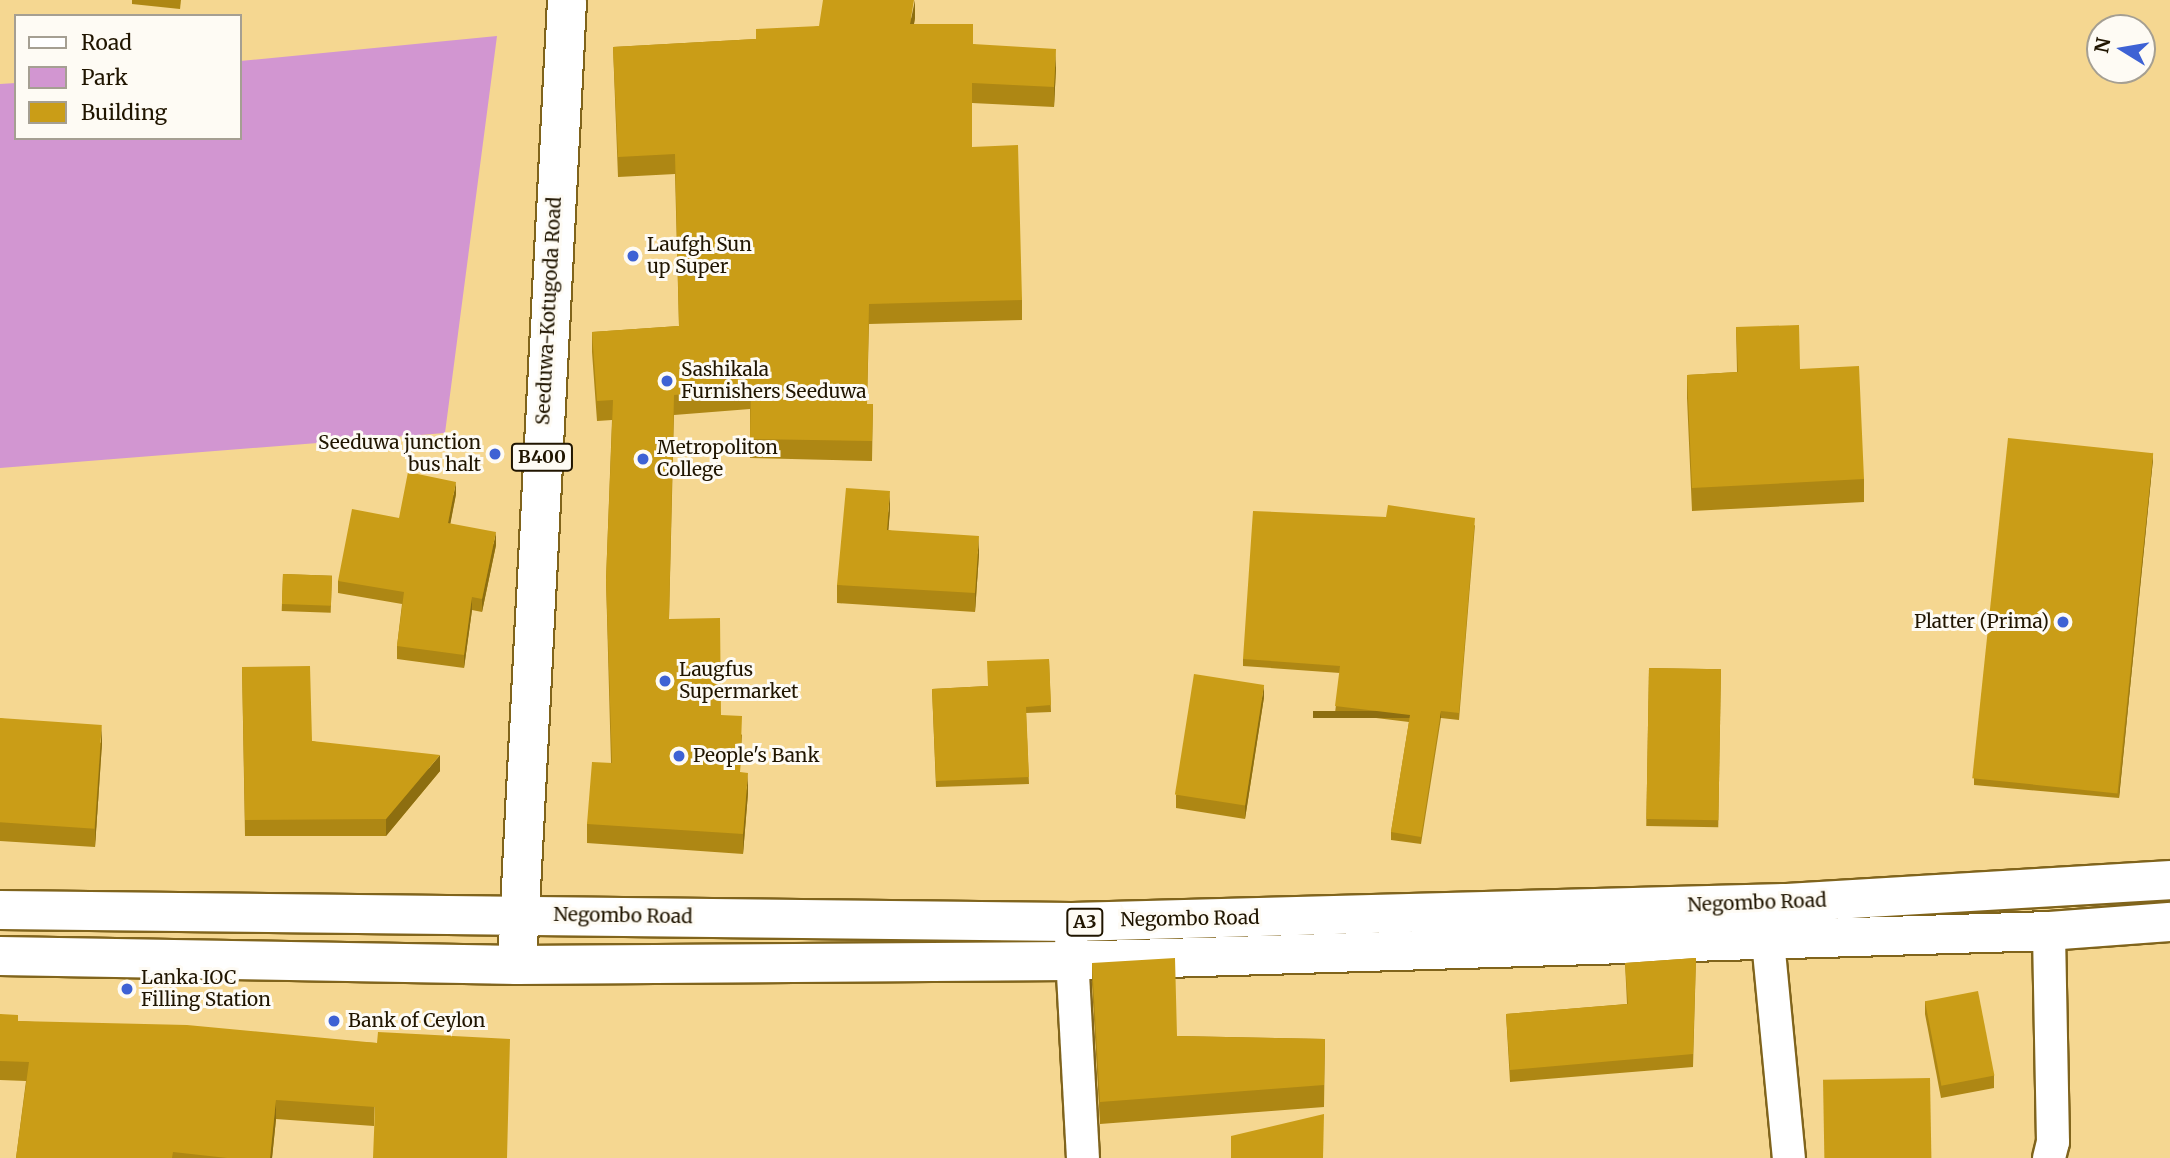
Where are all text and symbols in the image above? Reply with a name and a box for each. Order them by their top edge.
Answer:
legend [14,14,242,140]
north arrow [2086,14,2156,84]
text: Road [81,29,132,56]
text: N [2089,36,2116,55]
text: Park [81,64,128,91]
text: Building [81,99,167,126]
street label: Seeduwa-Kotugoda Road [532,196,566,426]
place label: Laufgh Sun up Super [647,234,752,278]
marker: Laufgh Sun up Super [625,248,641,264]
place label: Sashikala Furnishers Seeduwa [681,359,866,403]
marker: Sashikala Furnishers Seeduwa [659,373,675,389]
place label: Seeduwa junction bus halt [318,432,481,476]
place label: Metropoliton College [657,437,778,481]
road number: B400 [510,443,574,472]
marker: Seeduwa junction bus halt [487,446,503,462]
marker: Metropoliton College [635,451,651,467]
place label: Platter (Prima) [1914,611,2049,633]
marker: Platter (Prima) [2055,614,2071,630]
place label: Laugfus Supermarket [679,659,798,703]
marker: Laugfus Supermarket [657,673,673,689]
place label: People's Bank [693,745,819,767]
marker: People's Bank [671,748,687,764]
street label: Negombo Road [1687,889,1827,917]
street label: Negombo Road [553,903,693,929]
street label: Negombo Road [1120,906,1260,932]
road number: A3 [1066,908,1104,937]
place label: Lanka IOC Filling Station [141,967,271,1011]
marker: Lanka IOC Filling Station [119,981,135,997]
place label: Bank of Ceylon [348,1010,485,1032]
marker: Bank of Ceylon [326,1013,342,1029]

